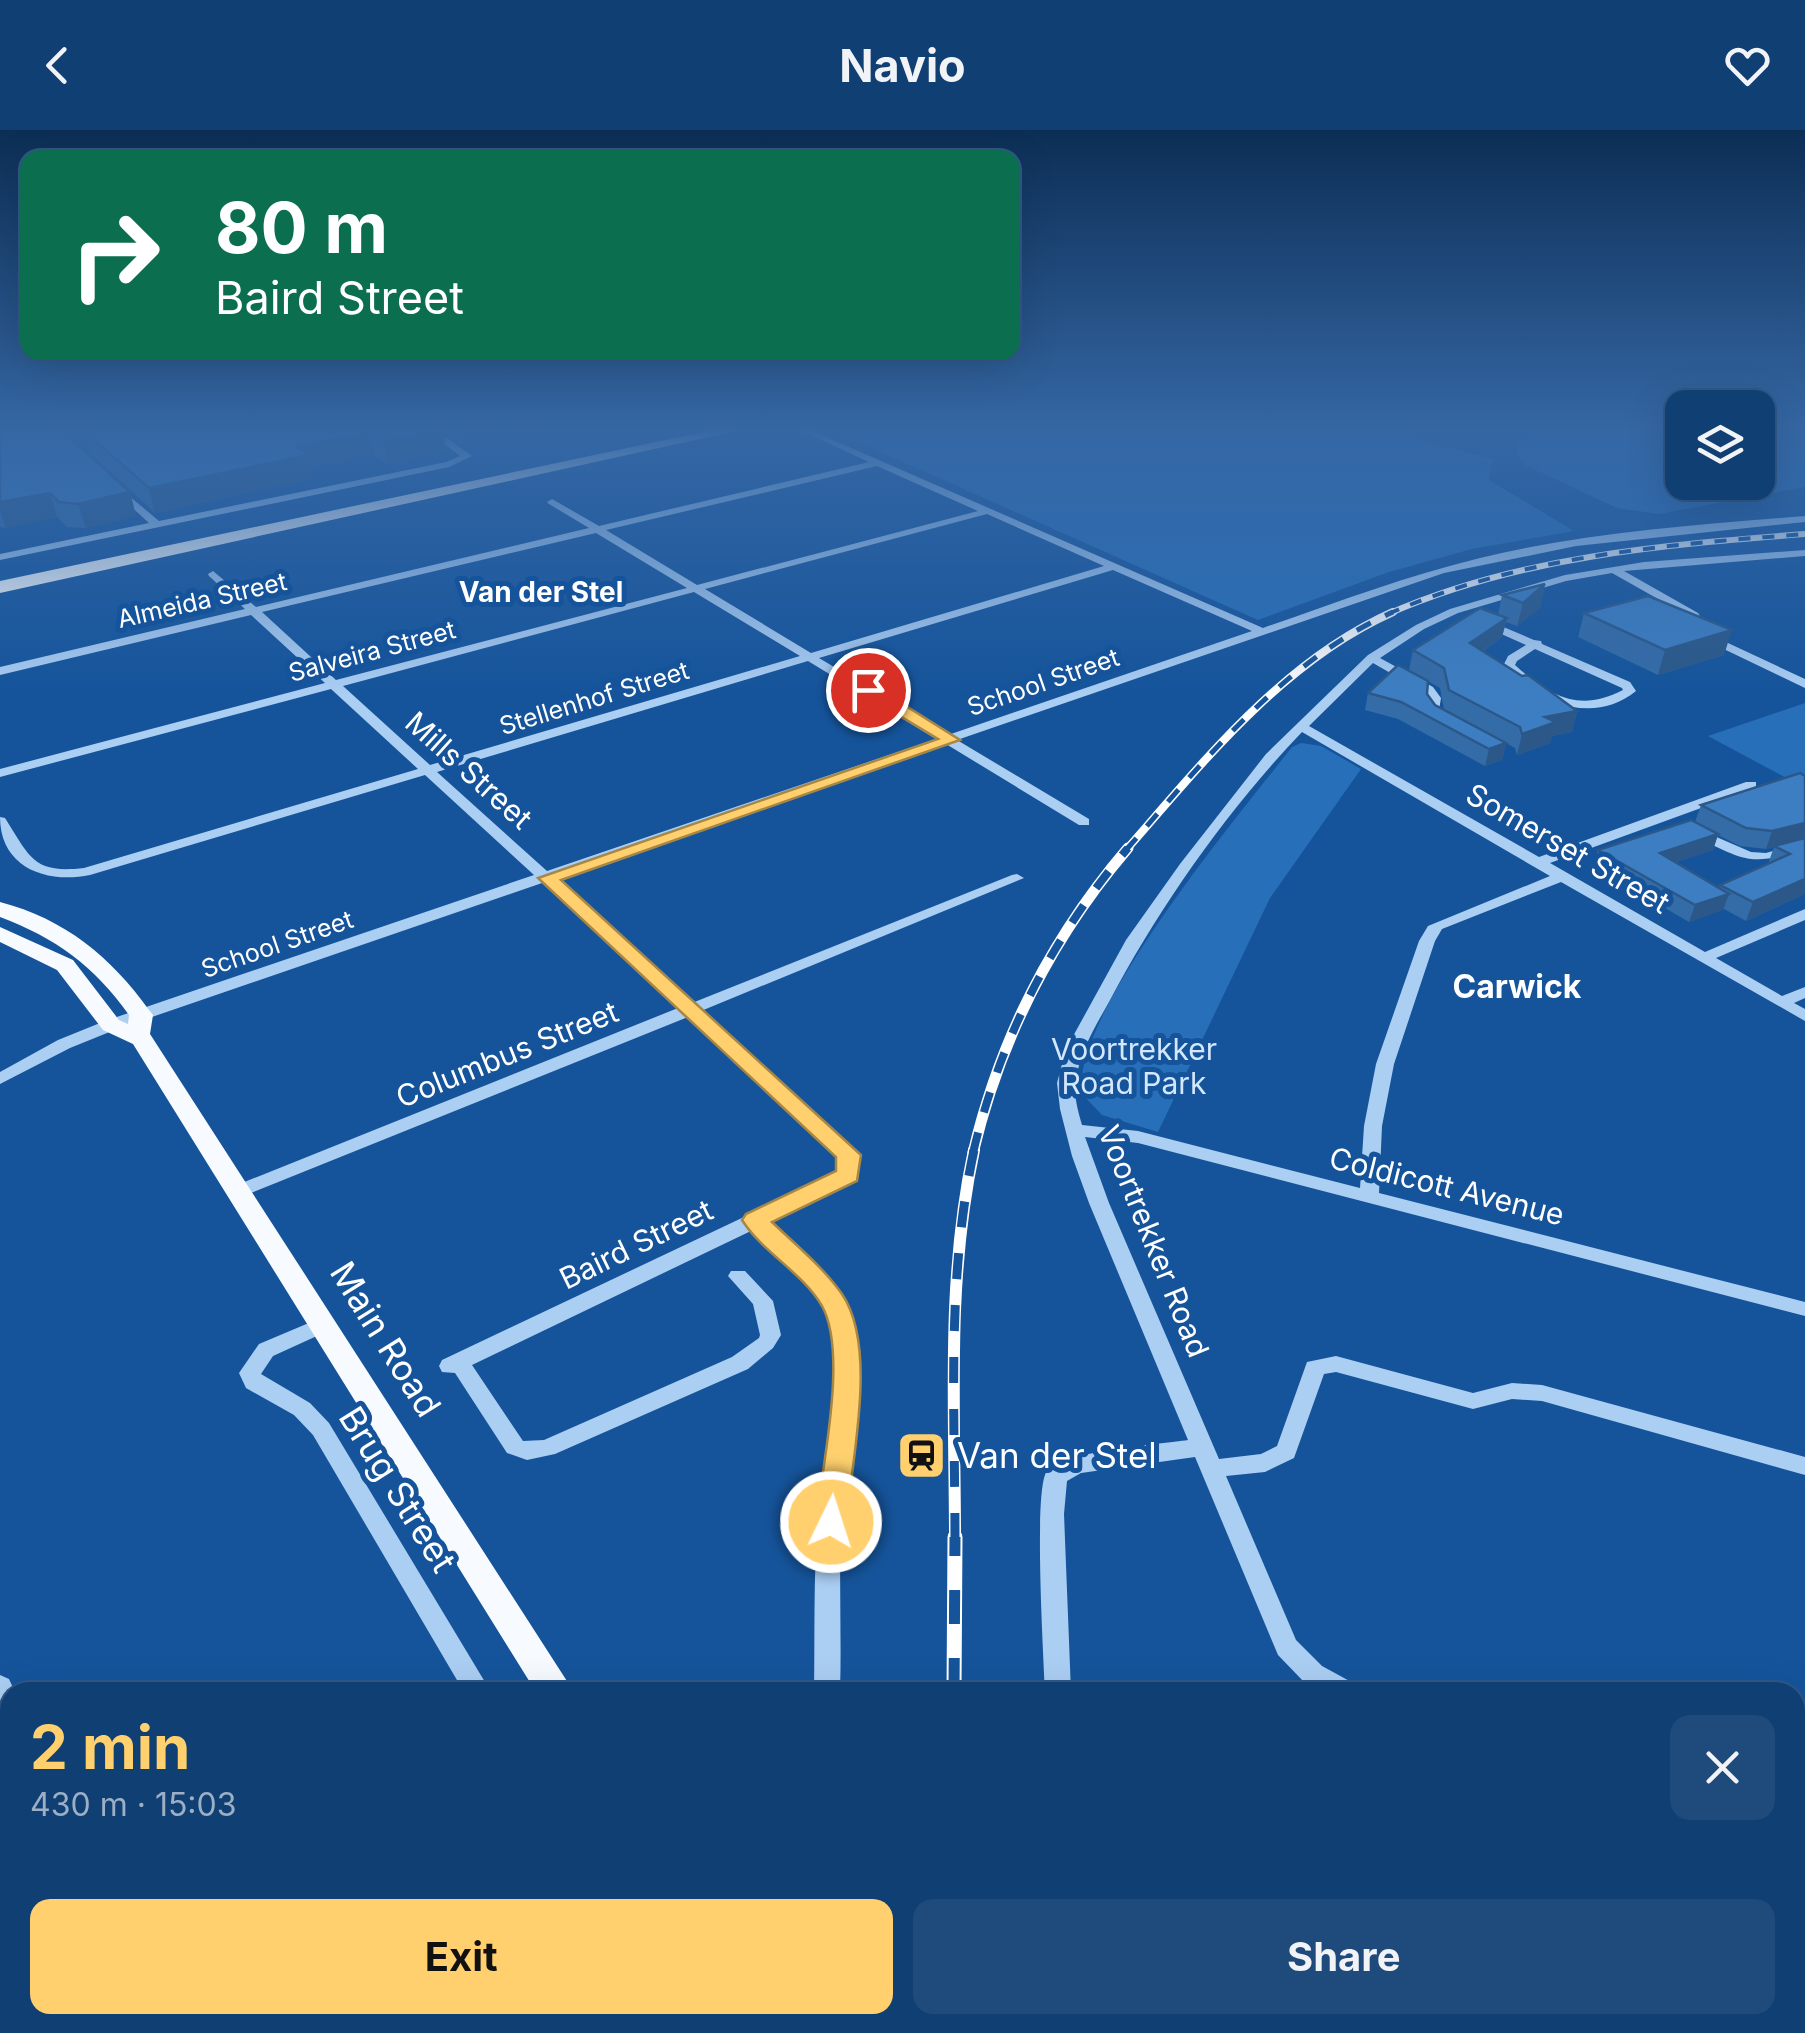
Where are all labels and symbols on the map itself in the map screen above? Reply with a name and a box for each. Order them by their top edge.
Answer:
street label: Almeida Street [114,566,290,634]
district label: Van der Stel [459,575,623,609]
street label: Salveira Street [285,614,459,688]
street label: School Street [963,642,1123,722]
pin [826,648,911,733]
street label: Stellenhof Street [496,655,692,741]
street label: Mills Street [398,704,540,836]
street label: Somerset Street [1460,775,1676,921]
street label: School Street [197,904,357,984]
district label: Carwick [1453,967,1582,1006]
street label: Columbus Street [391,993,623,1115]
park label: Voortrekker Road Park [1051,1031,1217,1101]
street label: Voortrekker Road [1091,1120,1217,1362]
street label: Coldicott Avenue [1326,1139,1568,1233]
street label: Baird Street [554,1191,719,1297]
street label: Main Road [322,1254,450,1424]
street label: Brug Street [331,1399,465,1579]
station icon: Van der Stel [896,1429,948,1481]
place label: Van der Stel [957,1434,1157,1476]
position arrow [779,1470,883,1574]

